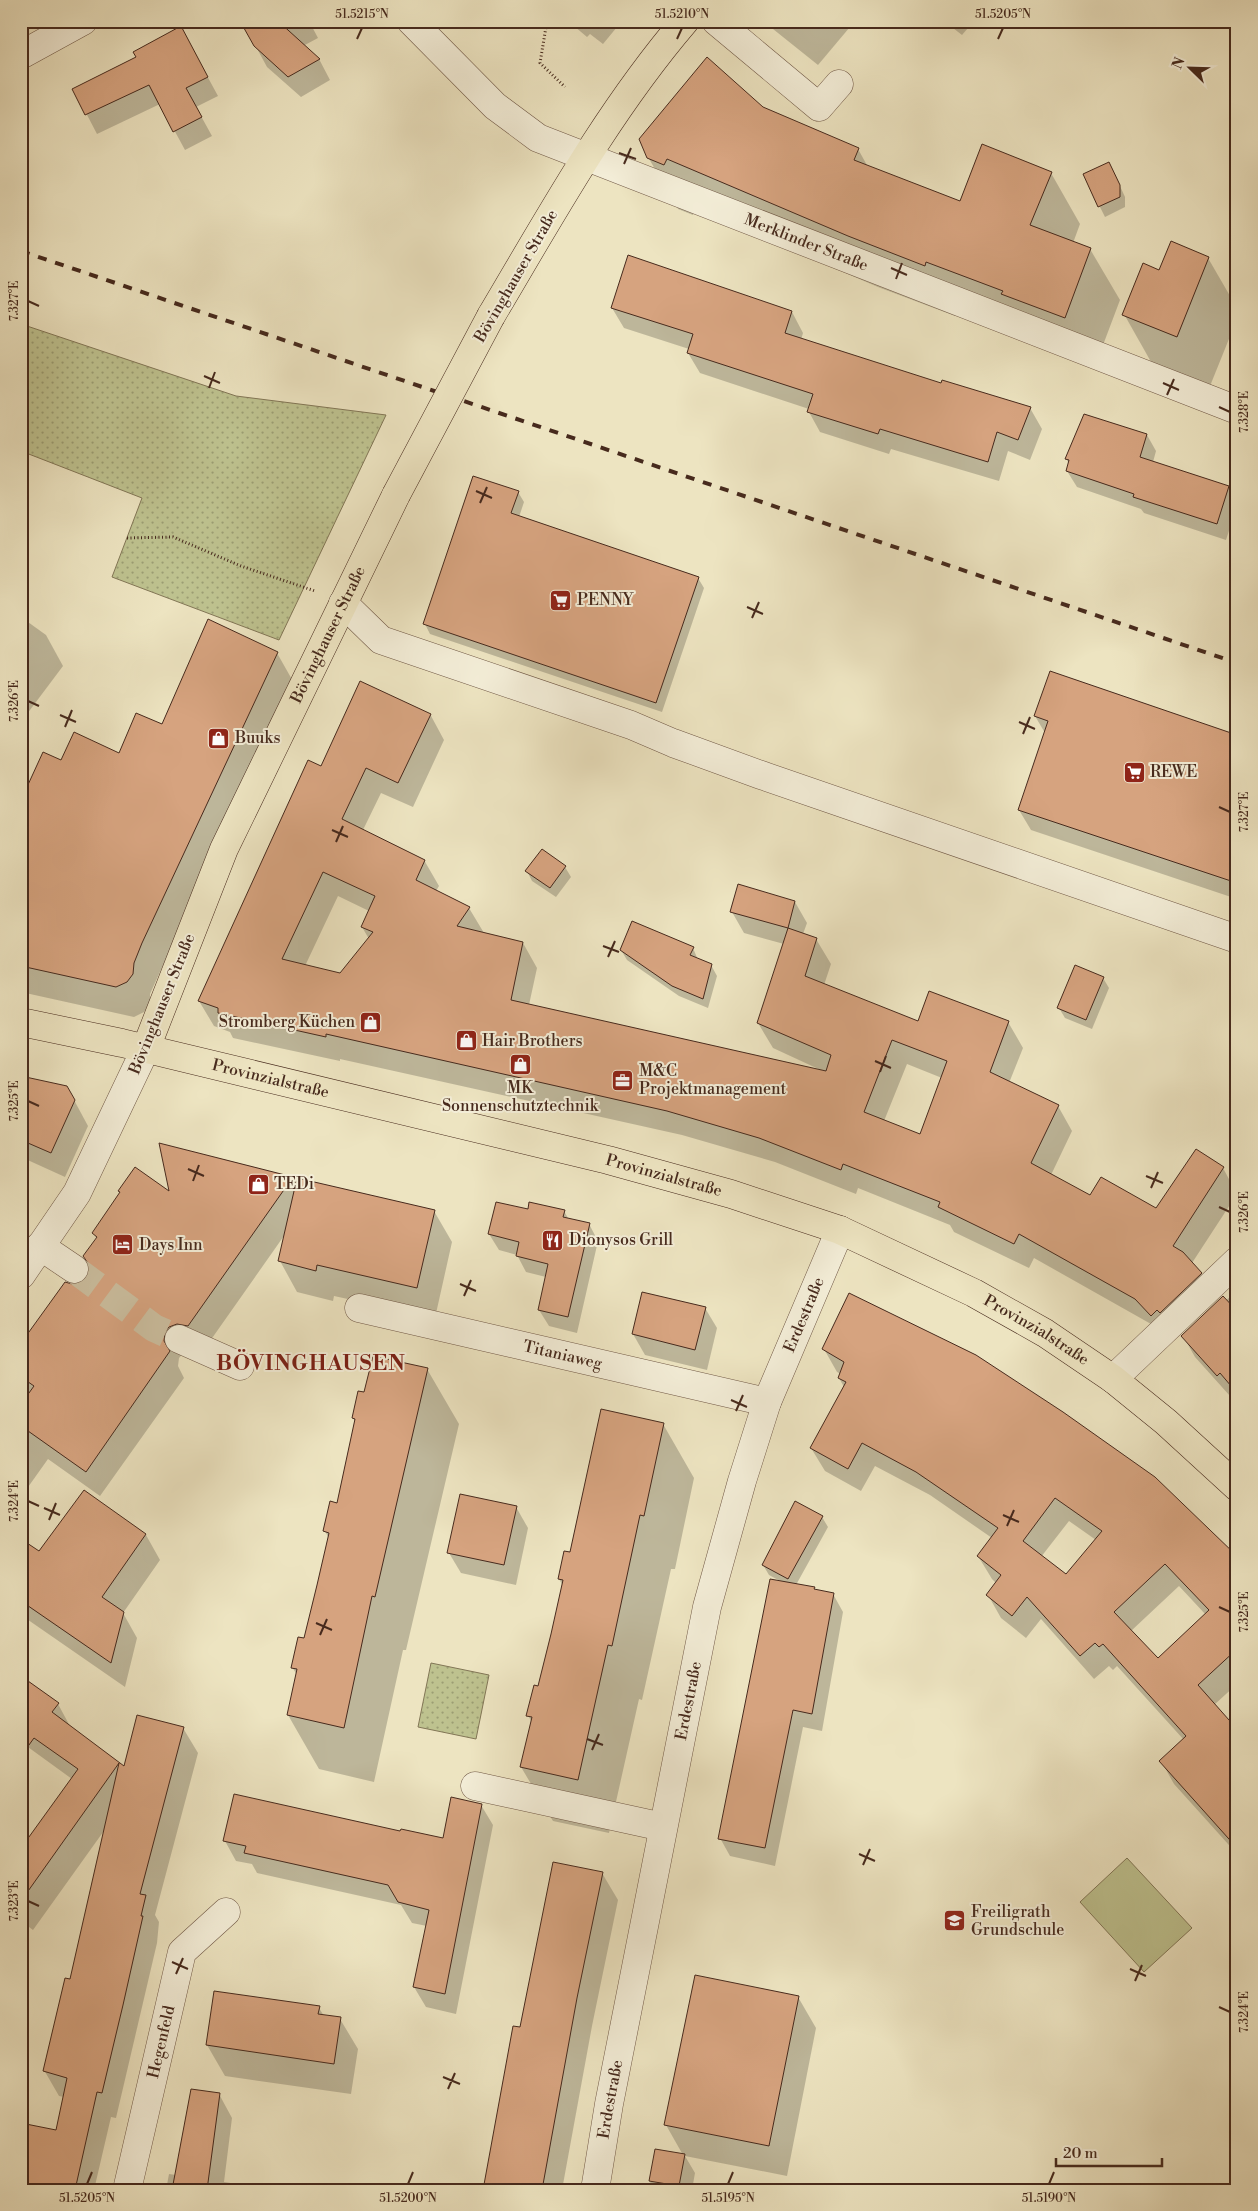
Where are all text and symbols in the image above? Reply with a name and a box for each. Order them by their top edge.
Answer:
text: 51.5215°N [335,7,389,22]
text: 51.5210°N [655,7,709,22]
text: 51.5205°N [975,7,1031,22]
north arrow [1166,42,1216,92]
text: N [1169,55,1189,72]
street label: Bövinghauser Straße [469,206,562,347]
street label: Merklinder Straße [742,209,871,276]
text: 7.327°E [7,281,22,321]
text: 7.328°E [1237,391,1252,433]
street label: Bövinghauser Straße [286,563,370,707]
supermarket icon: PENNY [549,588,573,612]
place label: PENNY [577,590,635,610]
text: 7.326°E [7,680,22,722]
shop icon: Buuks [207,726,231,750]
place label: Buuks [234,728,281,748]
supermarket icon: REWE [1122,760,1146,784]
place label: REWE [1150,762,1197,782]
text: 7.327°E [1237,792,1252,832]
street label: Bövinghauser Straße [124,931,199,1078]
shop icon: Stromberg Küchen [359,1010,383,1034]
place label: Stromberg Küchen [219,1012,355,1032]
shop icon: Hair Brothers [454,1029,478,1053]
place label: Hair Brothers [482,1031,583,1051]
shop icon: MK Sonnenschutztechnik [508,1052,532,1076]
street label: Provinzialstraße [210,1055,331,1103]
place label: M&C Projektmanagement [639,1061,787,1099]
office icon: M&C Projektmanagement [611,1068,635,1092]
place label: MK Sonnenschutztechnik [442,1078,600,1116]
text: 7.325°E [7,1080,22,1122]
street label: Provinzialstraße [603,1150,724,1201]
shop icon: TEDi [246,1172,270,1196]
place label: TEDi [274,1174,314,1194]
text: 7.326°E [1237,1191,1252,1233]
restaurant icon: Dionysos Grill [541,1228,565,1252]
place label: Dionysos Grill [569,1230,673,1250]
hotel icon: Days Inn [111,1233,135,1257]
place label: Days Inn [139,1235,203,1255]
street label: Erdestraße [779,1274,829,1356]
street label: Provinzialstraße [980,1290,1093,1370]
street label: Titaniaweg [521,1336,605,1374]
district label: BÖVINGHAUSEN [216,1348,406,1377]
text: 7.324°E [7,1480,22,1522]
text: 7.325°E [1237,1591,1252,1633]
street label: Erdestraße [671,1660,706,1742]
text: 7.323°E [7,1880,22,1922]
place label: Freiligrath Grundschule [971,1902,1064,1940]
school or university icon: Freiligrath Grundschule [943,1909,967,1933]
text: 7.324°E [1237,1991,1252,2033]
street label: Hegenfeld [143,2004,179,2080]
street label: Erdestraße [593,2058,627,2140]
scale bar [1056,2136,1162,2168]
text: 20 m [1063,2144,1098,2163]
text: 51.5205°N [59,2191,115,2206]
text: 51.5200°N [379,2191,437,2206]
text: 51.5195°N [701,2191,755,2206]
text: 51.5190°N [1022,2191,1076,2206]

